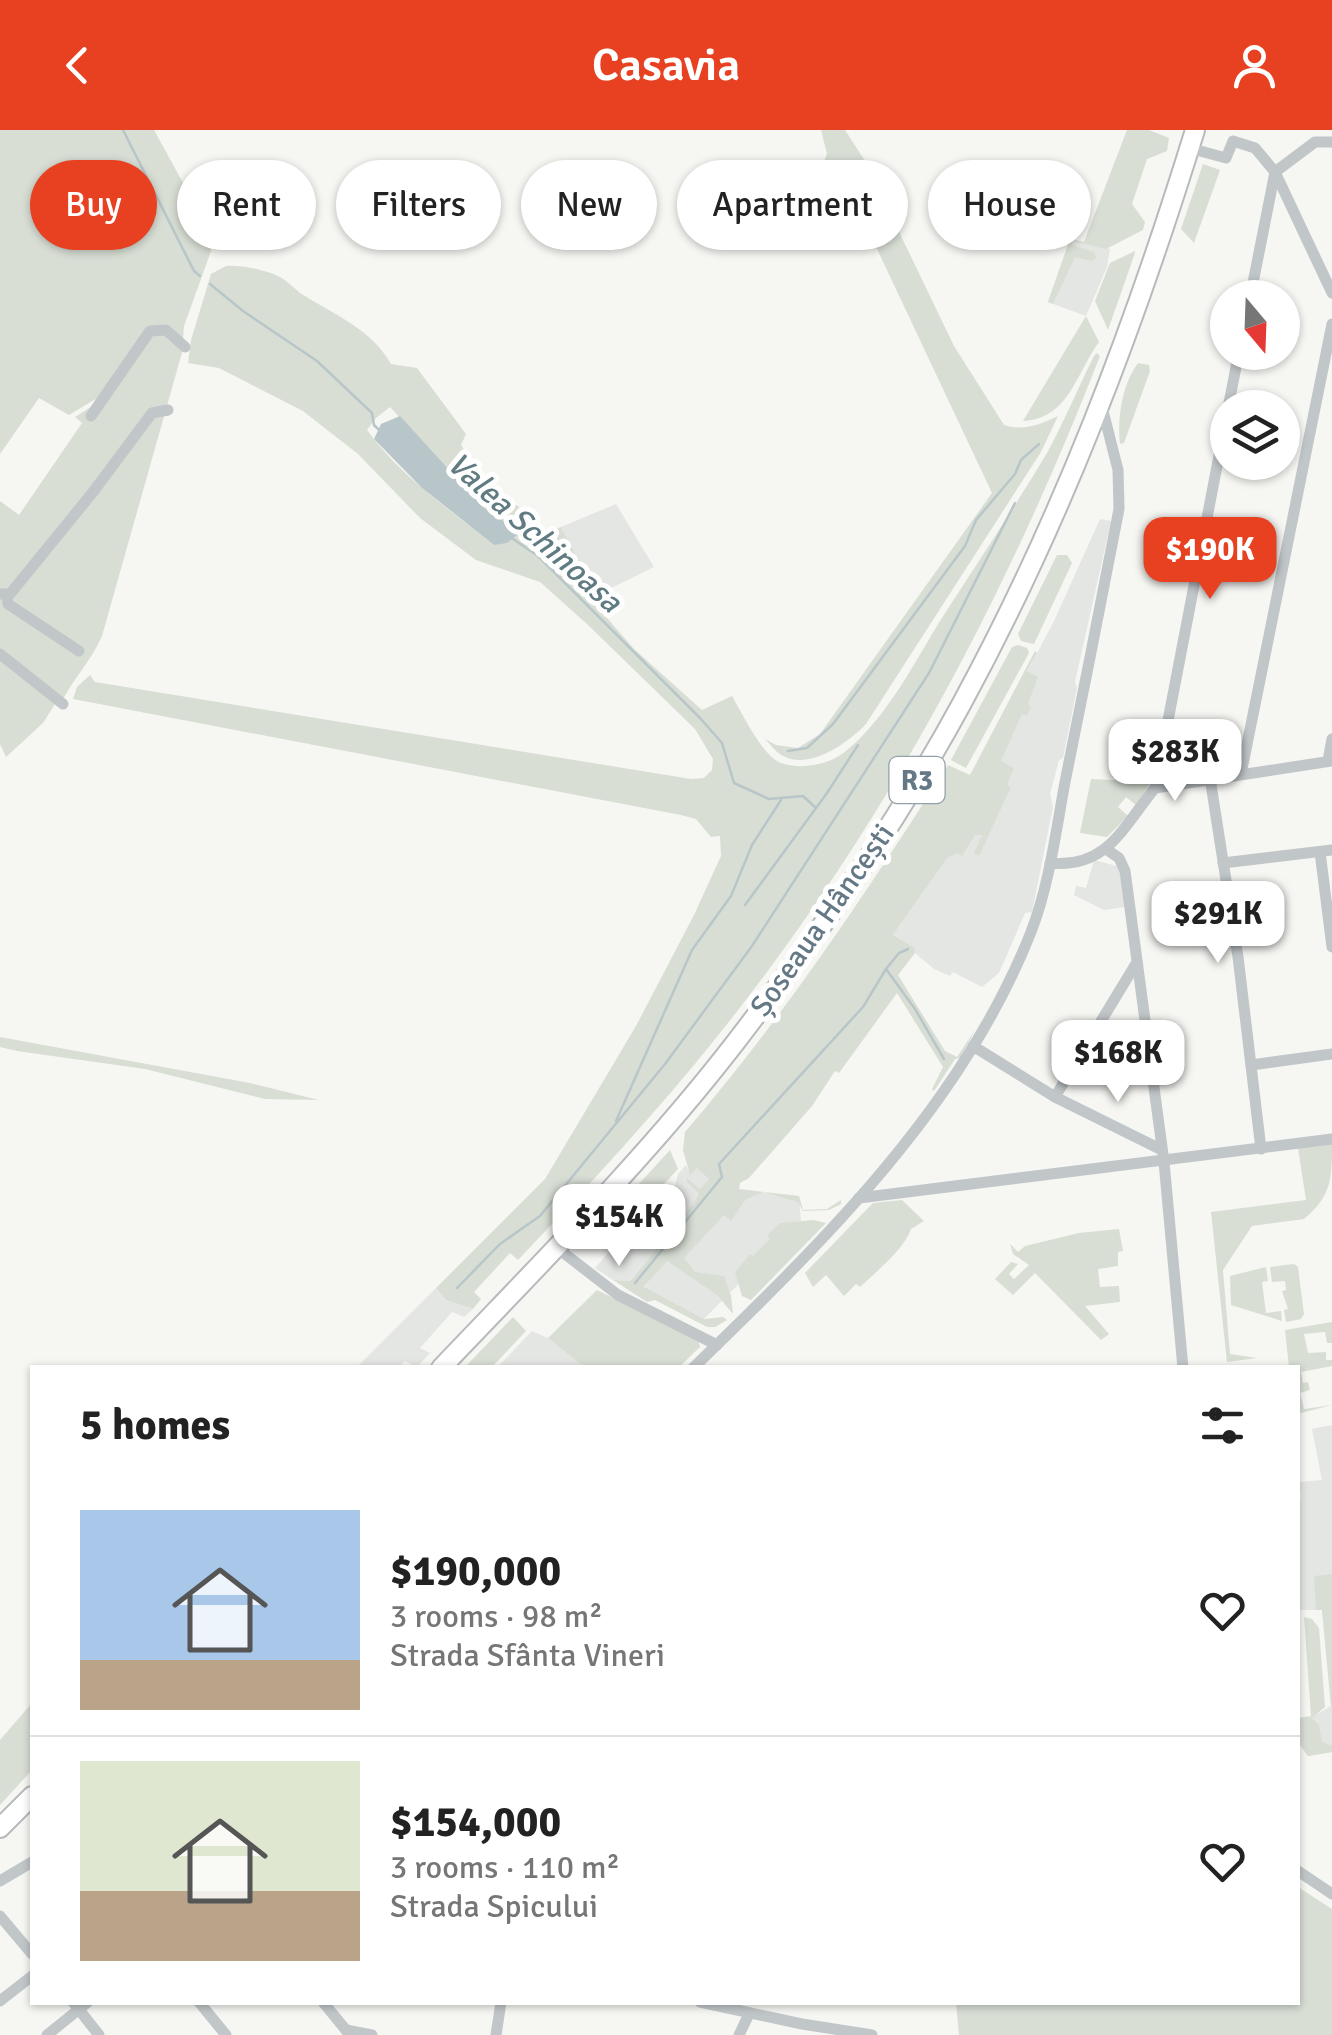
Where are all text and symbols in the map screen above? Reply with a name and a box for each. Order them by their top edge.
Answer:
icon: back [50,38,105,93]
text: Casavia [592,38,740,93]
icon: person [1227,38,1282,93]
chip: Buy [30,160,157,250]
chip: Rent [177,160,316,250]
chip: Filters [336,160,501,250]
chip: New [521,160,657,250]
chip: Apartment [677,160,908,250]
chip: House [928,160,1091,250]
north arrow [1210,280,1300,370]
map controls [1210,280,1300,480]
button: layers [1210,390,1300,480]
water label: Valea Schinoasa [439,444,630,621]
pin: $190K [1140,517,1280,602]
text: $190K [1166,530,1254,569]
pin: $283K [1105,719,1245,804]
text: $283K [1131,732,1219,771]
road number: R3 [890,757,944,803]
street label: Șoseaua Hâncești [742,817,903,1024]
pin: $291K [1148,881,1288,966]
text: $291K [1174,894,1262,933]
pin: $168K [1048,1020,1188,1105]
text: $168K [1074,1033,1162,1072]
pin: $154K [549,1184,689,1269]
text: $154K [575,1197,663,1236]
icon: filters [1195,1398,1250,1453]
text: 5 homes [80,1400,230,1451]
text: $190,000 [390,1546,561,1597]
icon: home [160,1550,280,1670]
icon: heart [1195,1583,1250,1638]
text: 3 rooms · 98 m² [390,1597,603,1636]
text: Strada Sfânta Vineri [390,1636,665,1675]
text: $154,000 [390,1797,561,1848]
icon: home [160,1801,280,1921]
icon: heart [1195,1834,1250,1889]
text: 3 rooms · 110 m² [390,1848,620,1887]
text: Strada Spicului [390,1887,598,1926]

